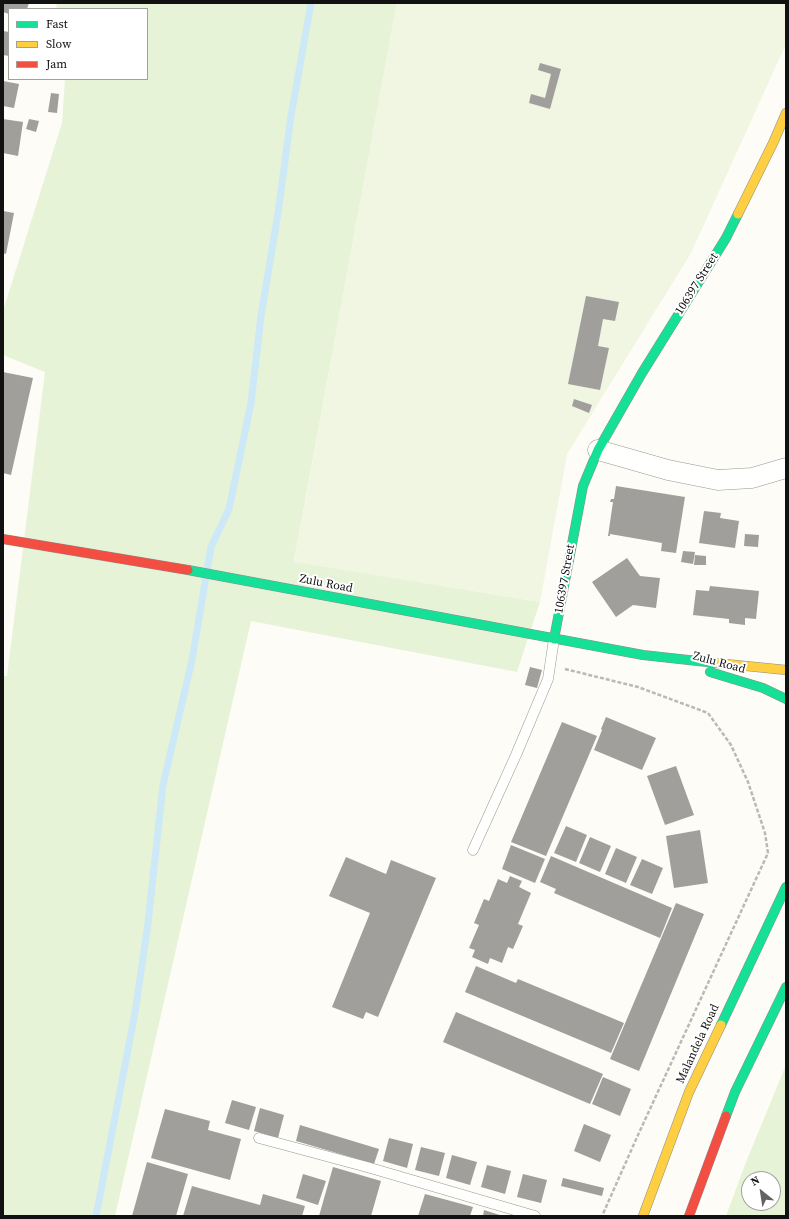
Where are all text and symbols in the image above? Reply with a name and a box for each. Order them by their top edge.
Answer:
legend [8,8,148,80]
text: Fast [46,16,68,32]
text: Slow [46,36,71,52]
text: Jam [46,56,67,72]
street label: 106397 Street [672,251,722,317]
street label: 106397 Street [552,543,578,615]
street label: Zulu Road [298,572,354,596]
street label: Zulu Road [691,649,747,677]
street label: Malandela Road [673,1002,723,1086]
north arrow [741,1171,781,1211]
text: N [748,1173,762,1190]

